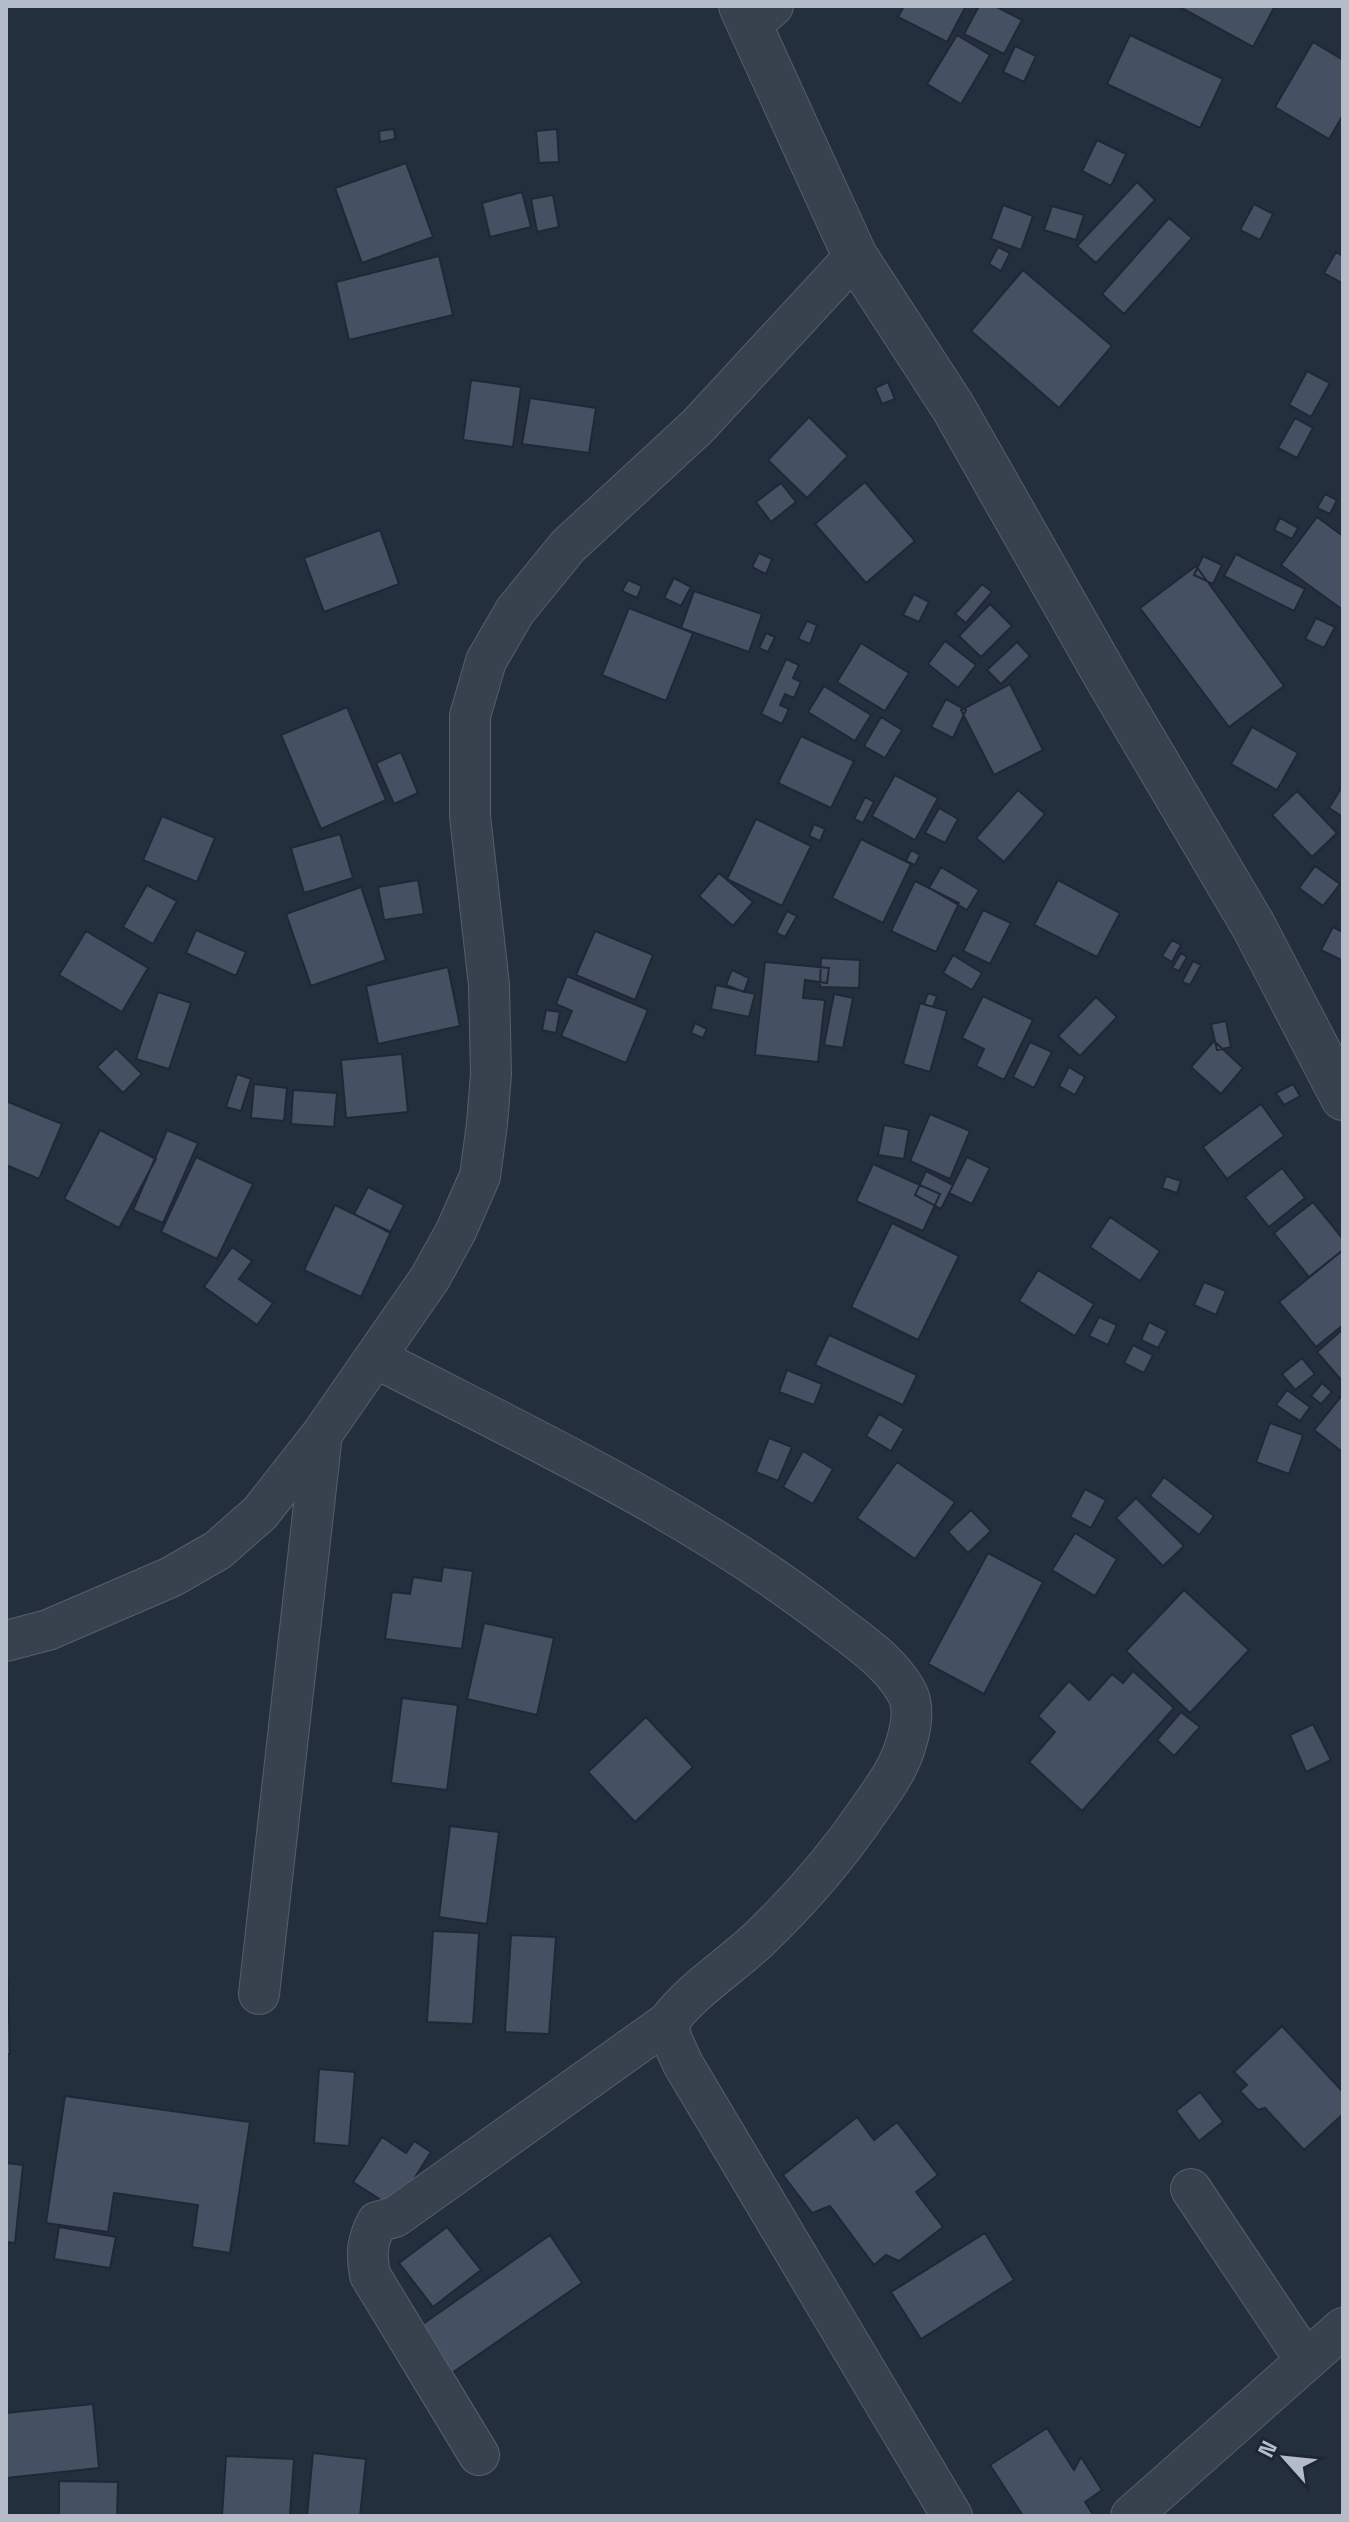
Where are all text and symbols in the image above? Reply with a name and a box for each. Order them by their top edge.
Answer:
north arrow [1245,2418,1325,2498]
text: N [1251,2436,1283,2462]

